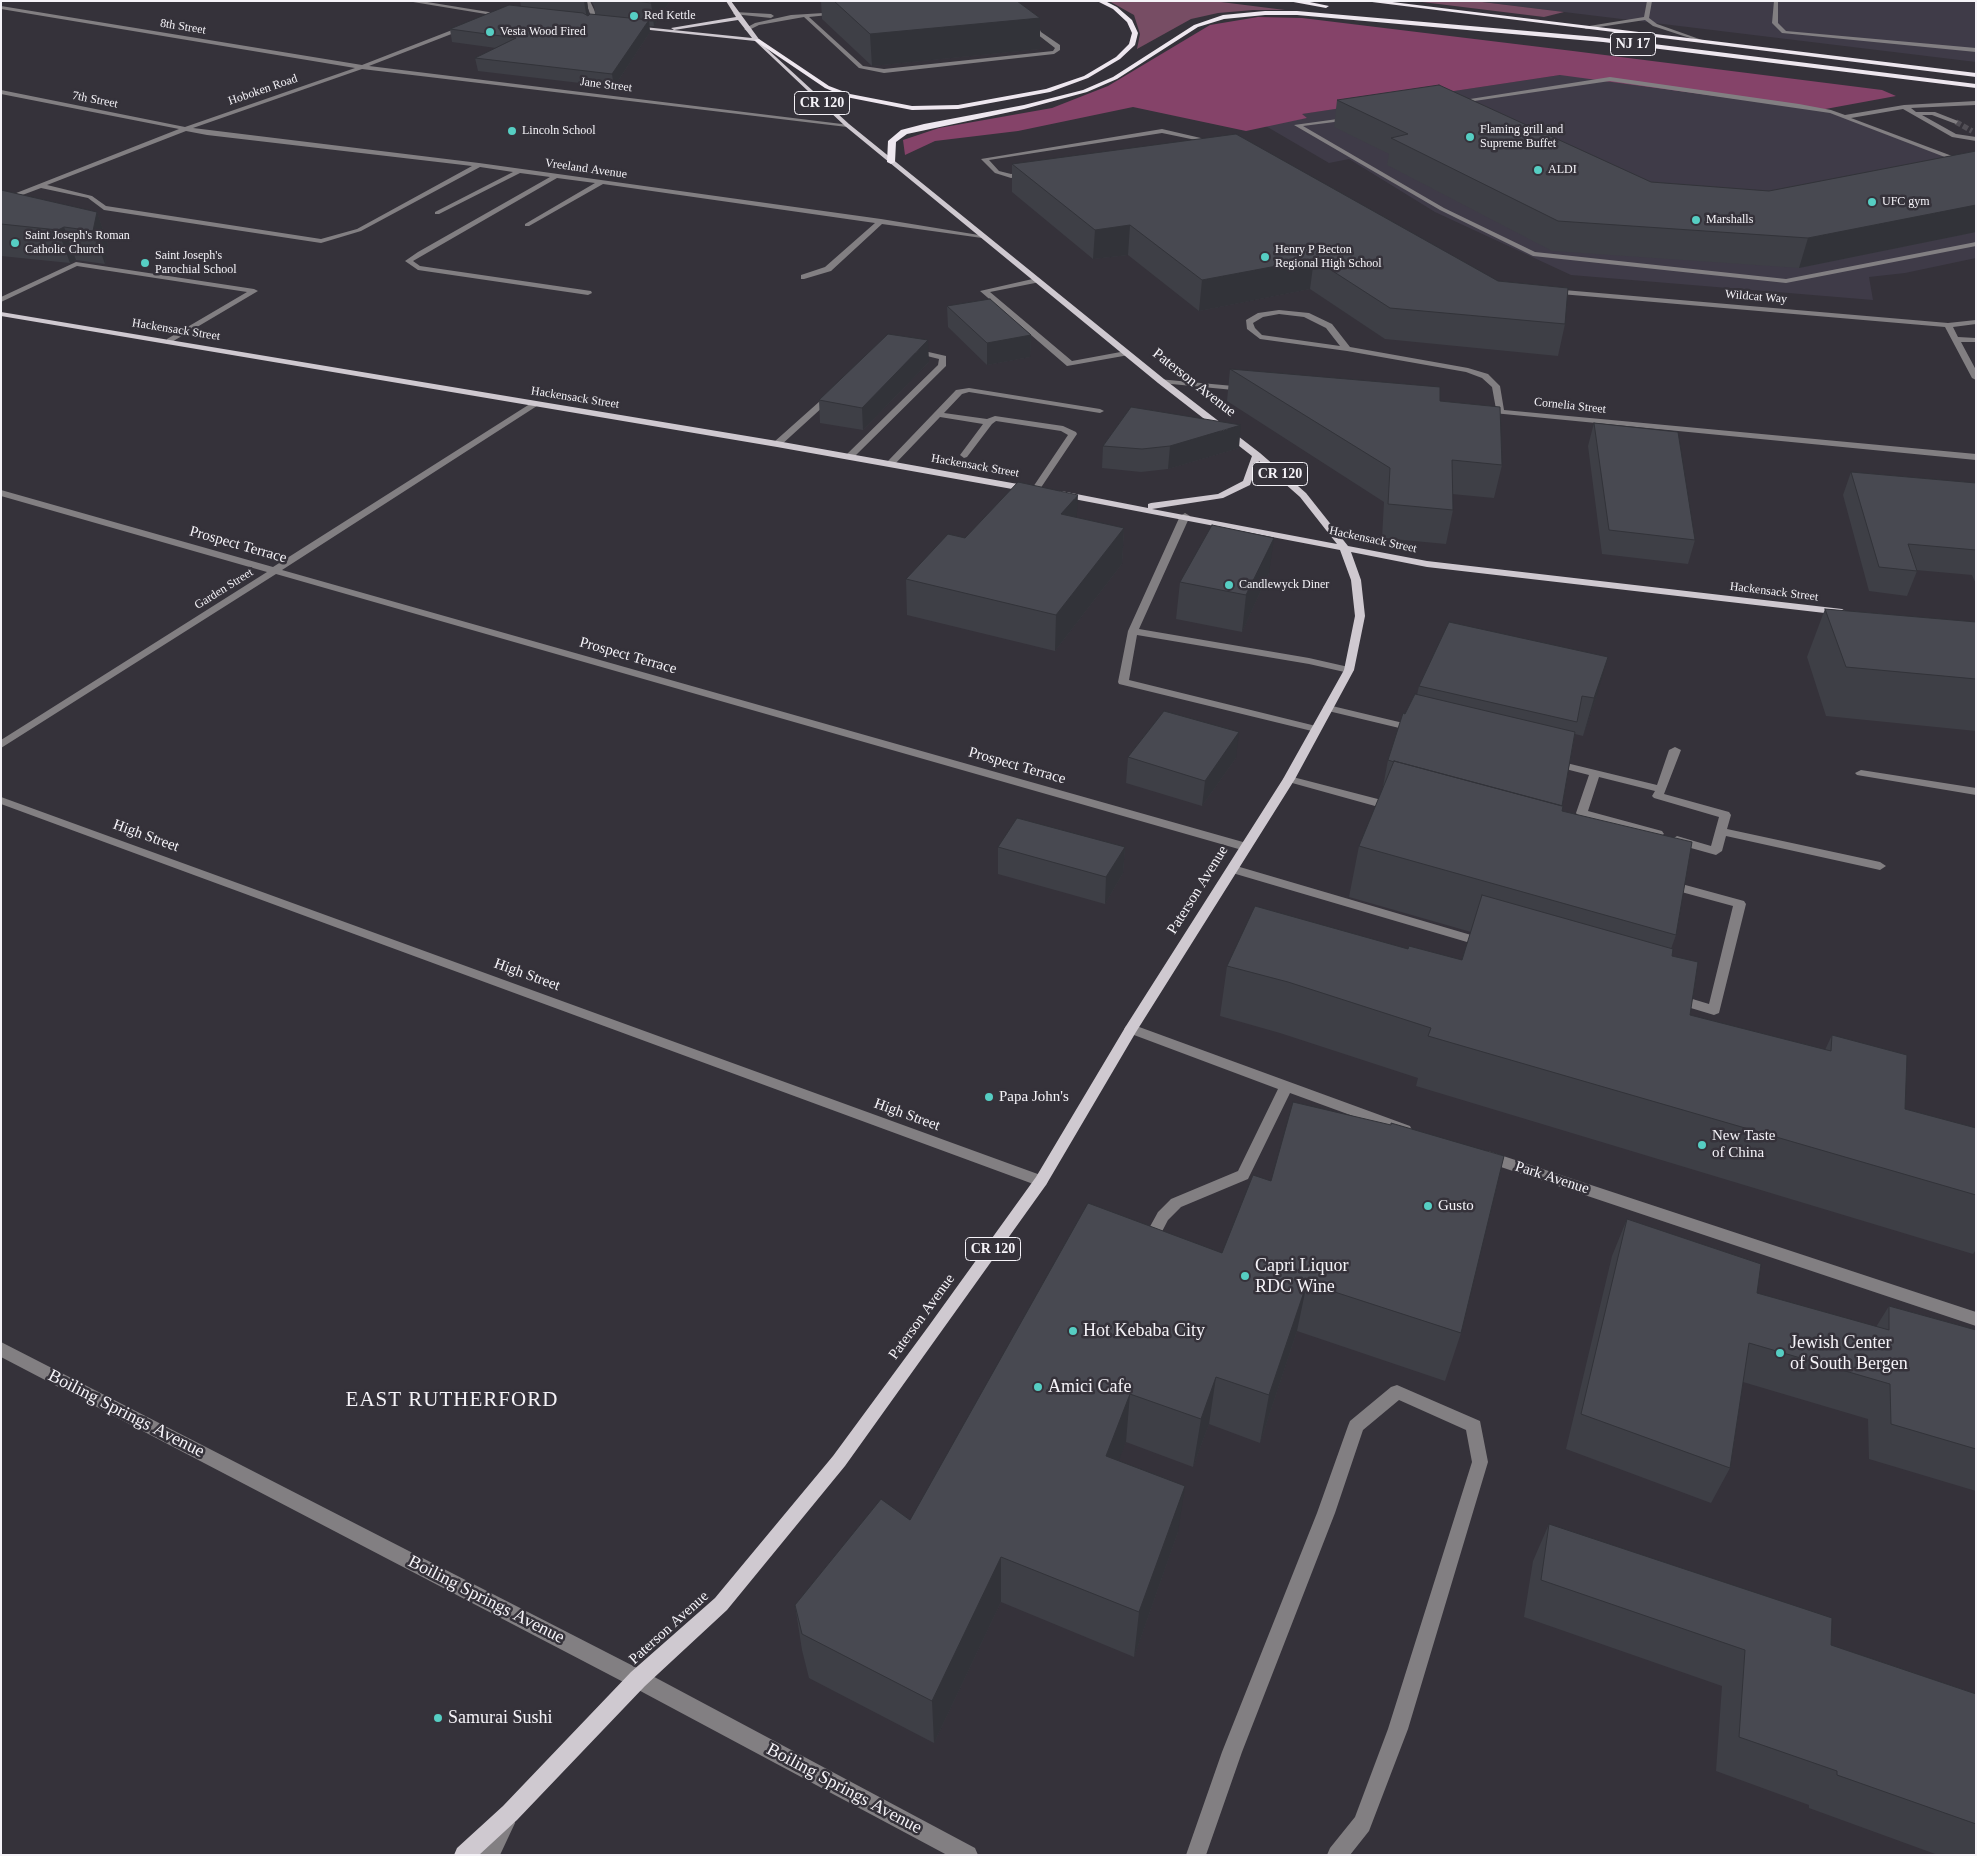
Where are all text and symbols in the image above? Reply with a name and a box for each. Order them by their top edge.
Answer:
place label: Red Kettle [644,9,696,23]
marker: Red Kettle [628,10,640,22]
street label: 8th Street [159,16,207,38]
place label: Vesta Wood Fired [500,25,586,39]
marker: Vesta Wood Fired [484,26,496,38]
road number: NJ 17 [1610,33,1656,56]
street label: Hoboken Road [226,71,300,109]
street label: Jane Street [579,75,633,95]
street label: 7th Street [71,89,119,111]
road number: CR 120 [794,92,850,115]
place label: Flaming grill and Supreme Buffet [1480,123,1563,151]
place label: Lincoln School [522,124,596,138]
marker: Lincoln School [506,125,518,137]
marker: Flaming grill and Supreme Buffet [1464,131,1476,143]
street label: Vreeland Avenue [544,156,628,182]
place label: ALDI [1548,163,1577,177]
marker: ALDI [1532,164,1544,176]
place label: UFC gym [1882,195,1930,209]
marker: UFC gym [1866,196,1878,208]
place label: Marshalls [1706,213,1753,227]
marker: Marshalls [1690,214,1702,226]
place label: Saint Joseph's Roman Catholic Church [25,229,130,257]
marker: Saint Joseph's Roman Catholic Church [9,237,21,249]
place label: Henry P Becton Regional High School [1275,243,1382,271]
place label: Saint Joseph's Parochial School [155,249,237,277]
marker: Henry P Becton Regional High School [1259,251,1271,263]
marker: Saint Joseph's Parochial School [139,257,151,269]
street label: Wildcat Way [1724,287,1788,307]
street label: Hackensack Street [131,316,221,344]
street label: Paterson Avenue [1149,345,1239,421]
street label: Hackensack Street [530,384,620,412]
street label: Cornelia Street [1533,395,1607,417]
street label: Hackensack Street [930,451,1020,481]
road number: CR 120 [1252,462,1308,486]
street label: Prospect Terrace [187,523,289,567]
street label: Hackensack Street [1328,524,1418,556]
street label: Garden Street [192,565,256,613]
place label: Candlewyck Diner [1239,578,1329,592]
marker: Candlewyck Diner [1223,579,1235,591]
street label: Hackensack Street [1729,579,1819,605]
street label: Prospect Terrace [577,634,679,678]
street label: Prospect Terrace [966,744,1068,788]
street label: High Street [111,816,181,856]
street label: Paterson Avenue [1164,842,1232,938]
street label: High Street [492,955,562,995]
place label: Papa John's [999,1088,1069,1106]
marker: Papa John's [983,1091,995,1103]
street label: High Street [872,1095,942,1135]
place label: New Taste of China [1712,1127,1776,1162]
marker: New Taste of China [1696,1139,1708,1151]
street label: Park Avenue [1513,1158,1591,1198]
place label: Gusto [1438,1197,1474,1215]
marker: Gusto [1422,1200,1434,1212]
road number: CR 120 [966,1238,1020,1260]
place label: Capri Liquor RDC Wine [1255,1255,1348,1298]
marker: Capri Liquor RDC Wine [1239,1270,1251,1282]
street label: Paterson Avenue [885,1271,959,1363]
place label: Hot Kebaba City [1083,1320,1205,1342]
marker: Hot Kebaba City [1067,1325,1079,1337]
place label: Jewish Center of South Bergen [1790,1332,1908,1375]
marker: Jewish Center of South Bergen [1774,1347,1786,1359]
street label: Boiling Springs Avenue [44,1365,208,1463]
place label: Amici Cafe [1048,1376,1131,1398]
marker: Amici Cafe [1032,1381,1044,1393]
district label: EAST RUTHERFORD [344,1387,560,1413]
street label: Boiling Springs Avenue [404,1551,568,1649]
street label: Paterson Avenue [625,1588,713,1668]
place label: Samurai Sushi [448,1707,553,1729]
marker: Samurai Sushi [432,1712,444,1724]
street label: Boiling Springs Avenue [763,1739,925,1839]

